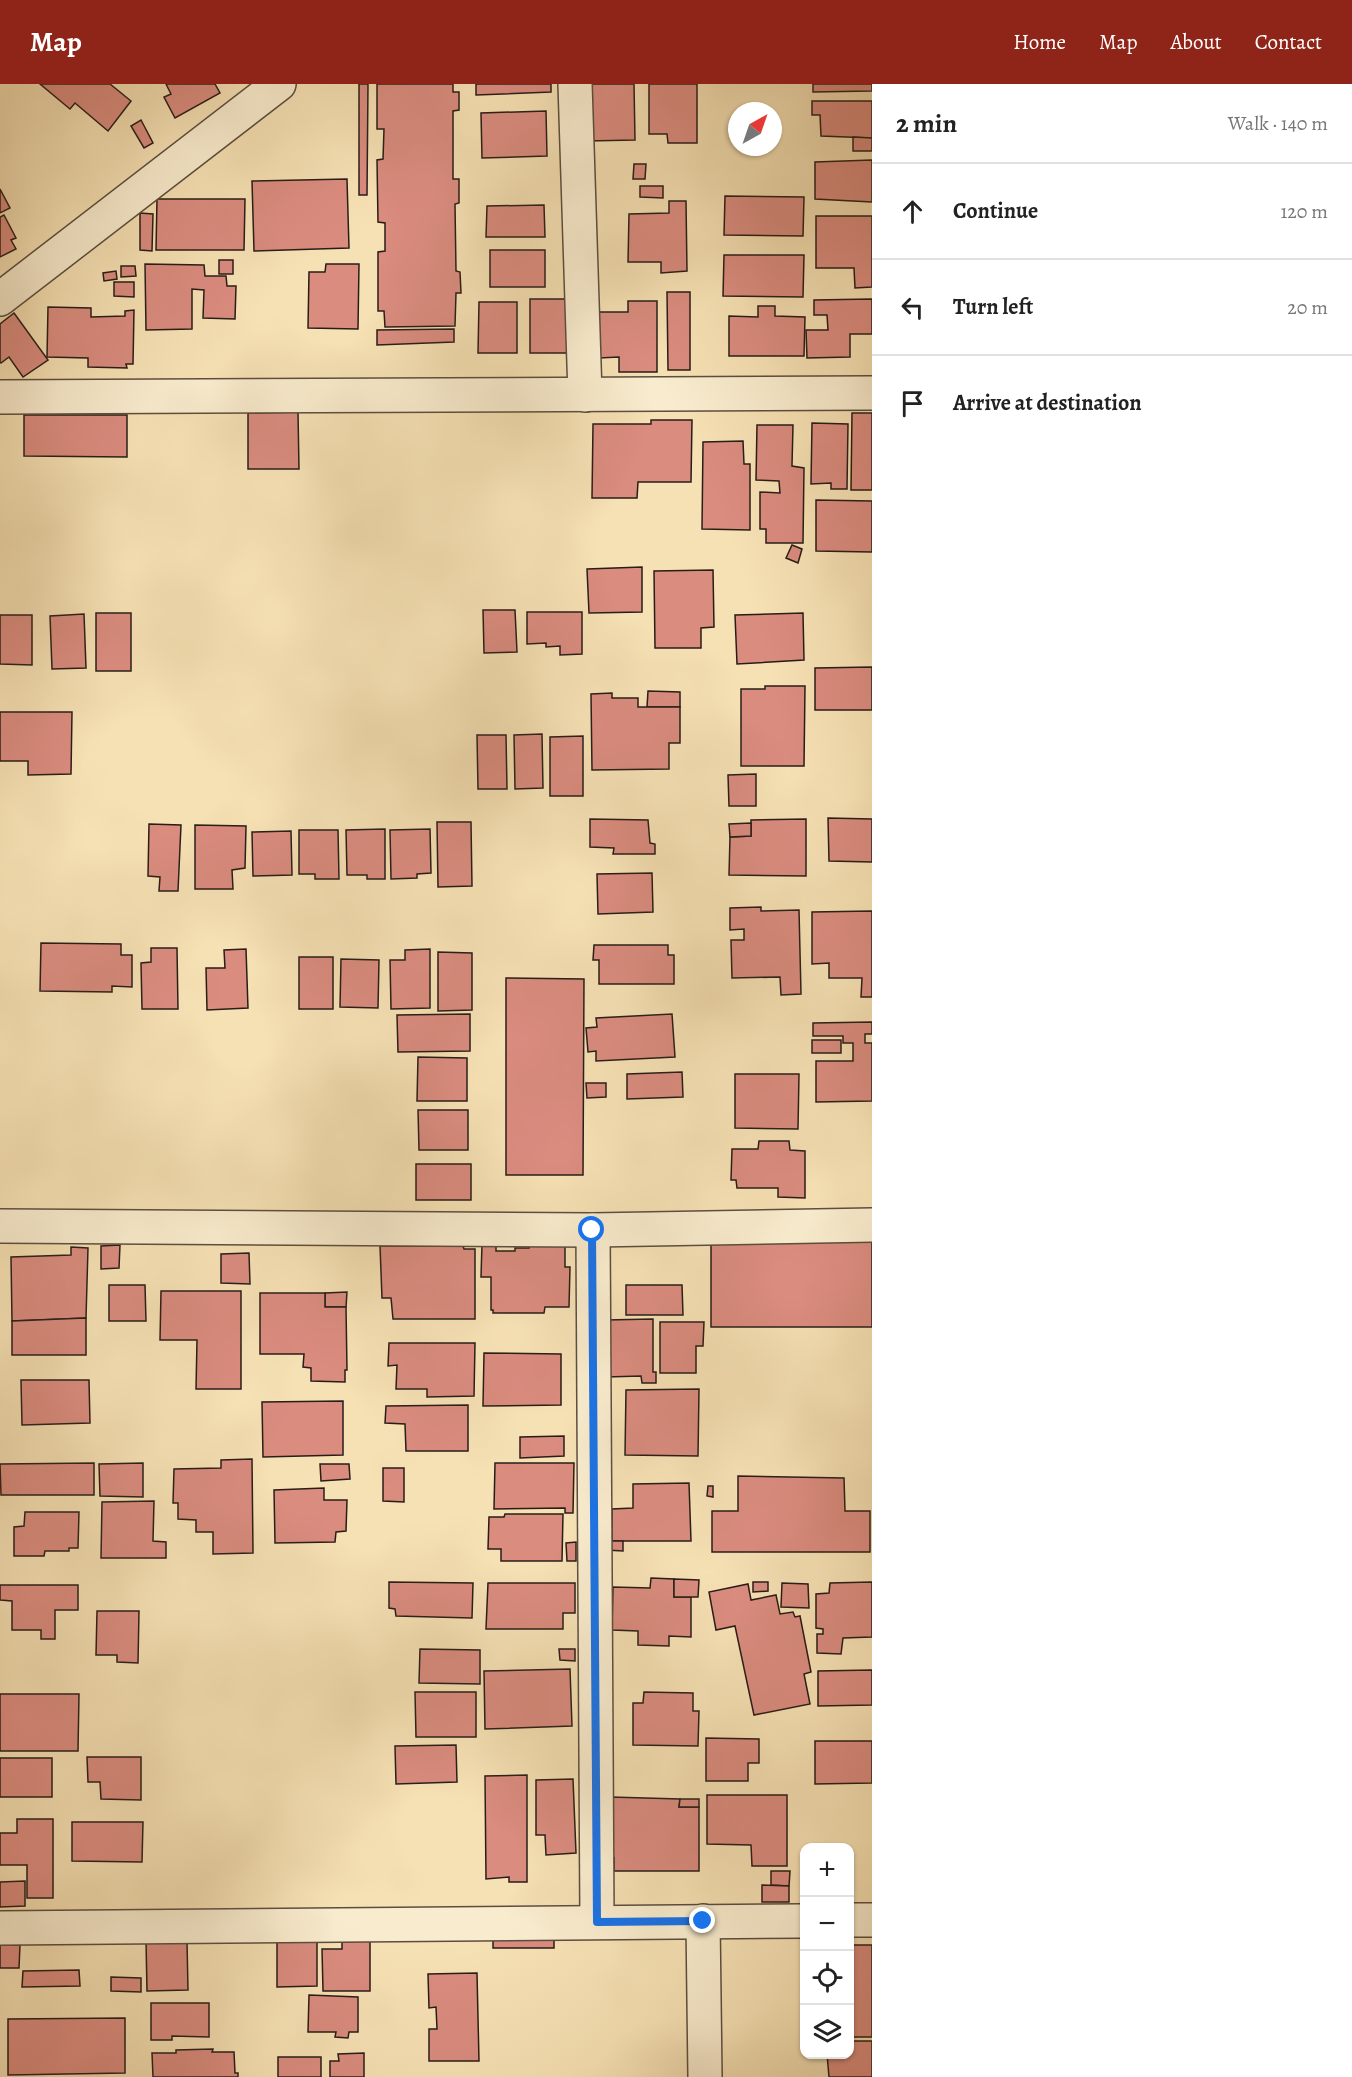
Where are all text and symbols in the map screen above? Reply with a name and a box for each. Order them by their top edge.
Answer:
text: Map [30,23,82,61]
text: Home [1013,28,1066,56]
text: Map [1099,28,1137,56]
text: About [1170,28,1222,56]
text: Contact [1255,28,1322,56]
north arrow [728,102,782,156]
text: 2 min [896,106,957,141]
text: Walk · 140 m [1228,110,1328,137]
icon: ahead [896,195,929,228]
text: Continue [953,196,1038,226]
text: 120 m [1280,198,1328,225]
icon: left [896,291,929,324]
text: Turn left [953,292,1033,322]
text: 20 m [1287,294,1328,321]
icon: arrive [896,387,929,420]
text: Arrive at destination [953,388,1142,418]
route start [578,1216,604,1242]
map controls [800,1843,854,2059]
button: + [800,1843,854,1897]
button: − [800,1897,854,1951]
route end [689,1907,715,1933]
button: locate [800,1951,854,2005]
button: layers [800,2005,854,2059]

